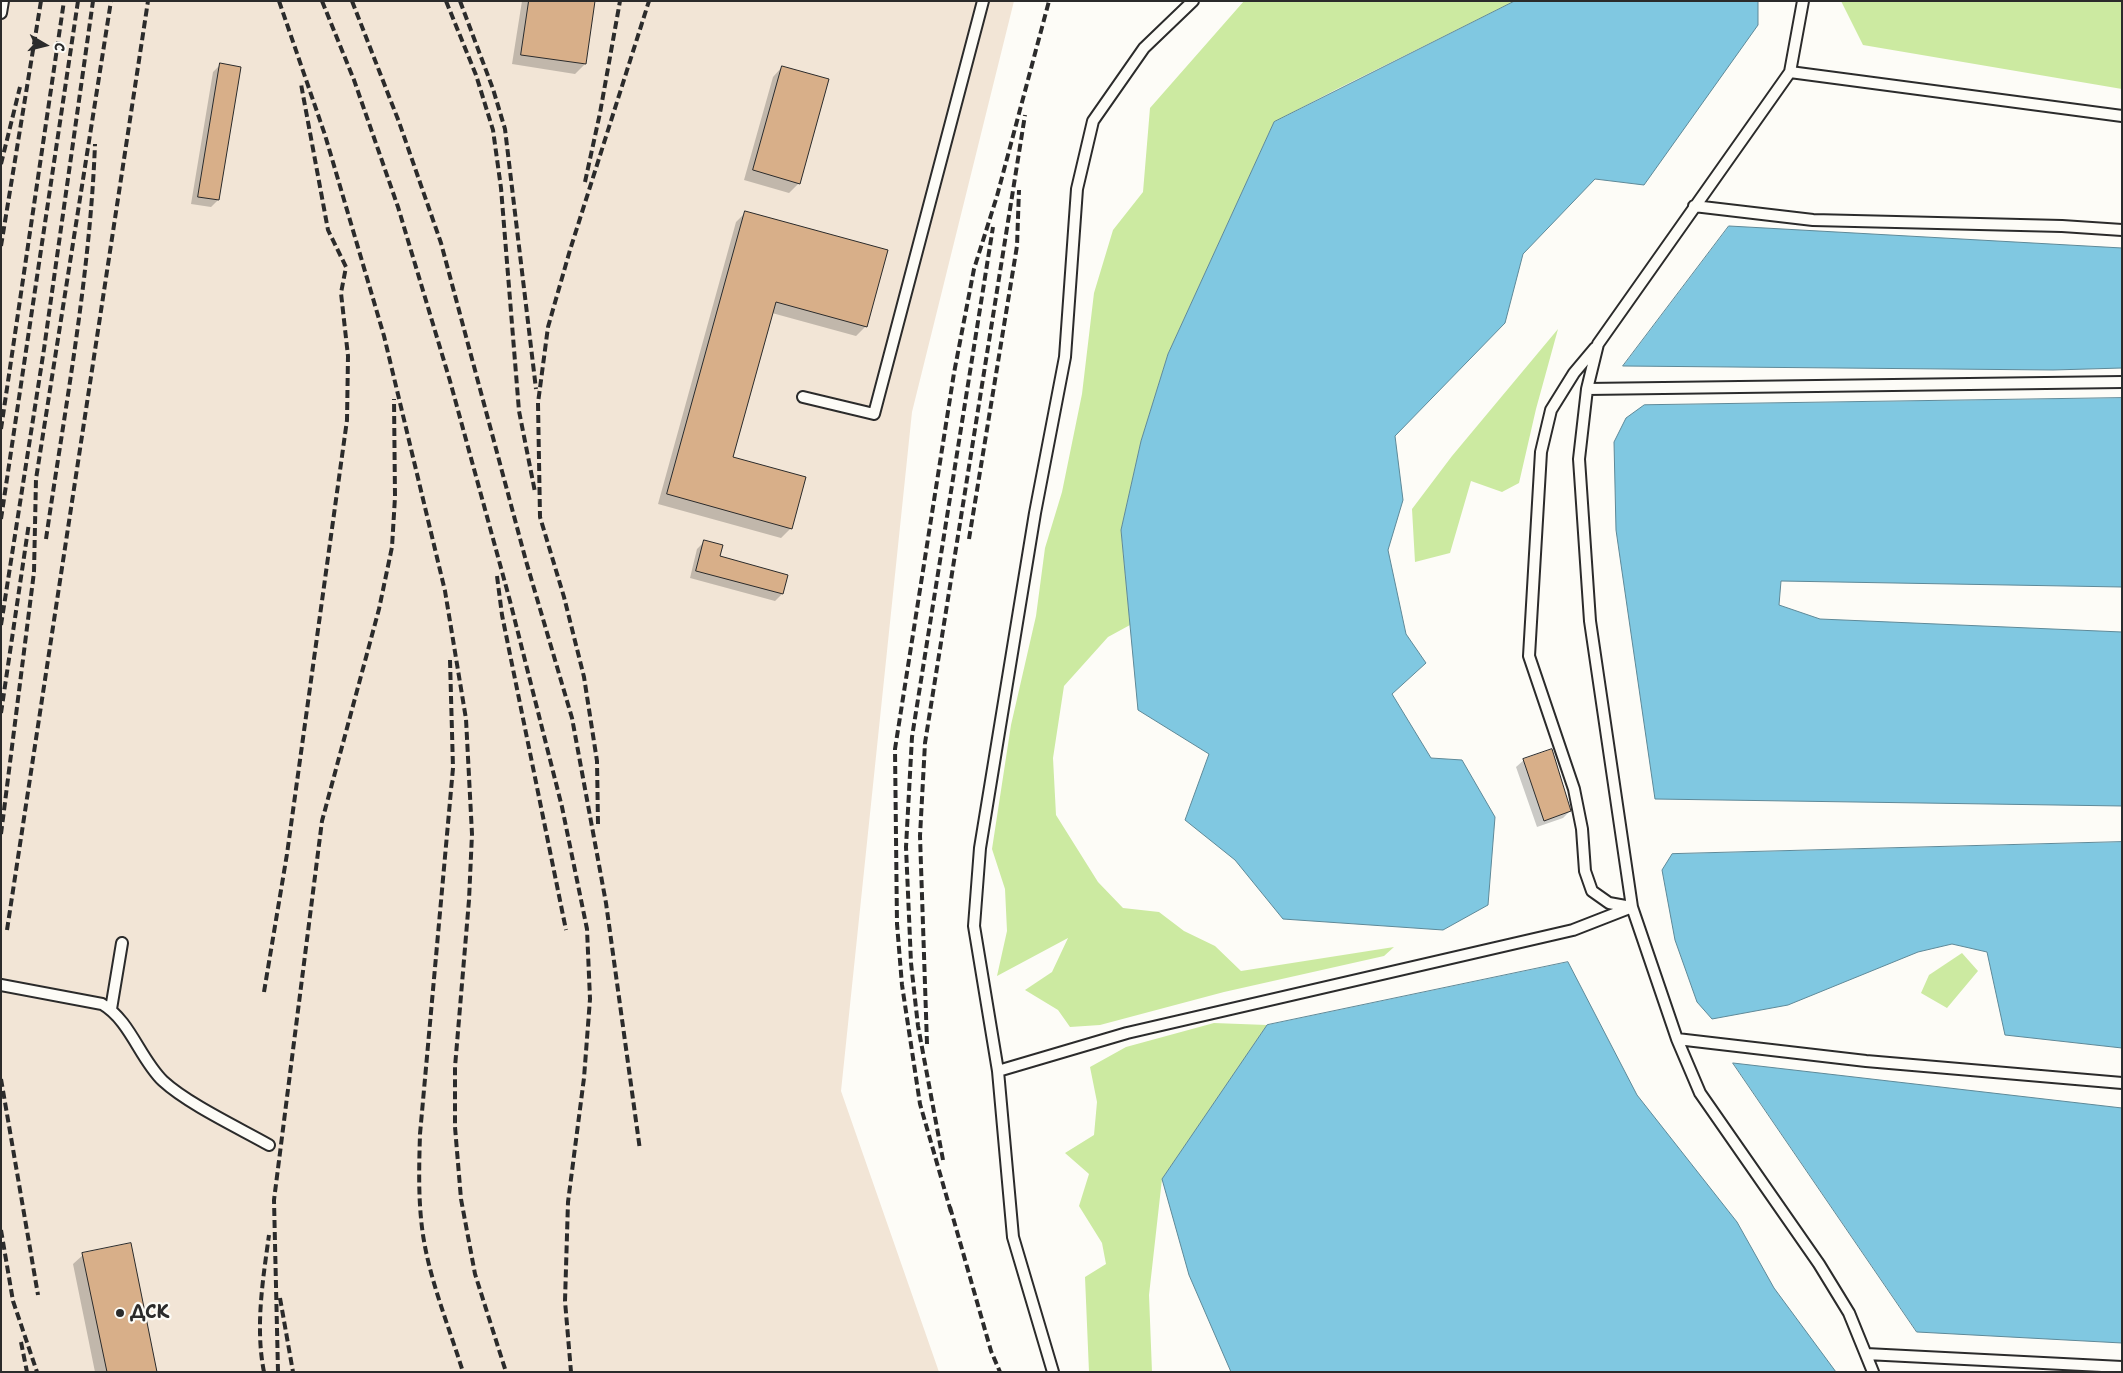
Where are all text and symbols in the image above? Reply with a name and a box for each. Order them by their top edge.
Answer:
north arrow [20,20,70,70]
text: С [50,42,69,53]
place label: ДСК [130,1302,169,1324]
marker: ДСК [114,1307,126,1319]

